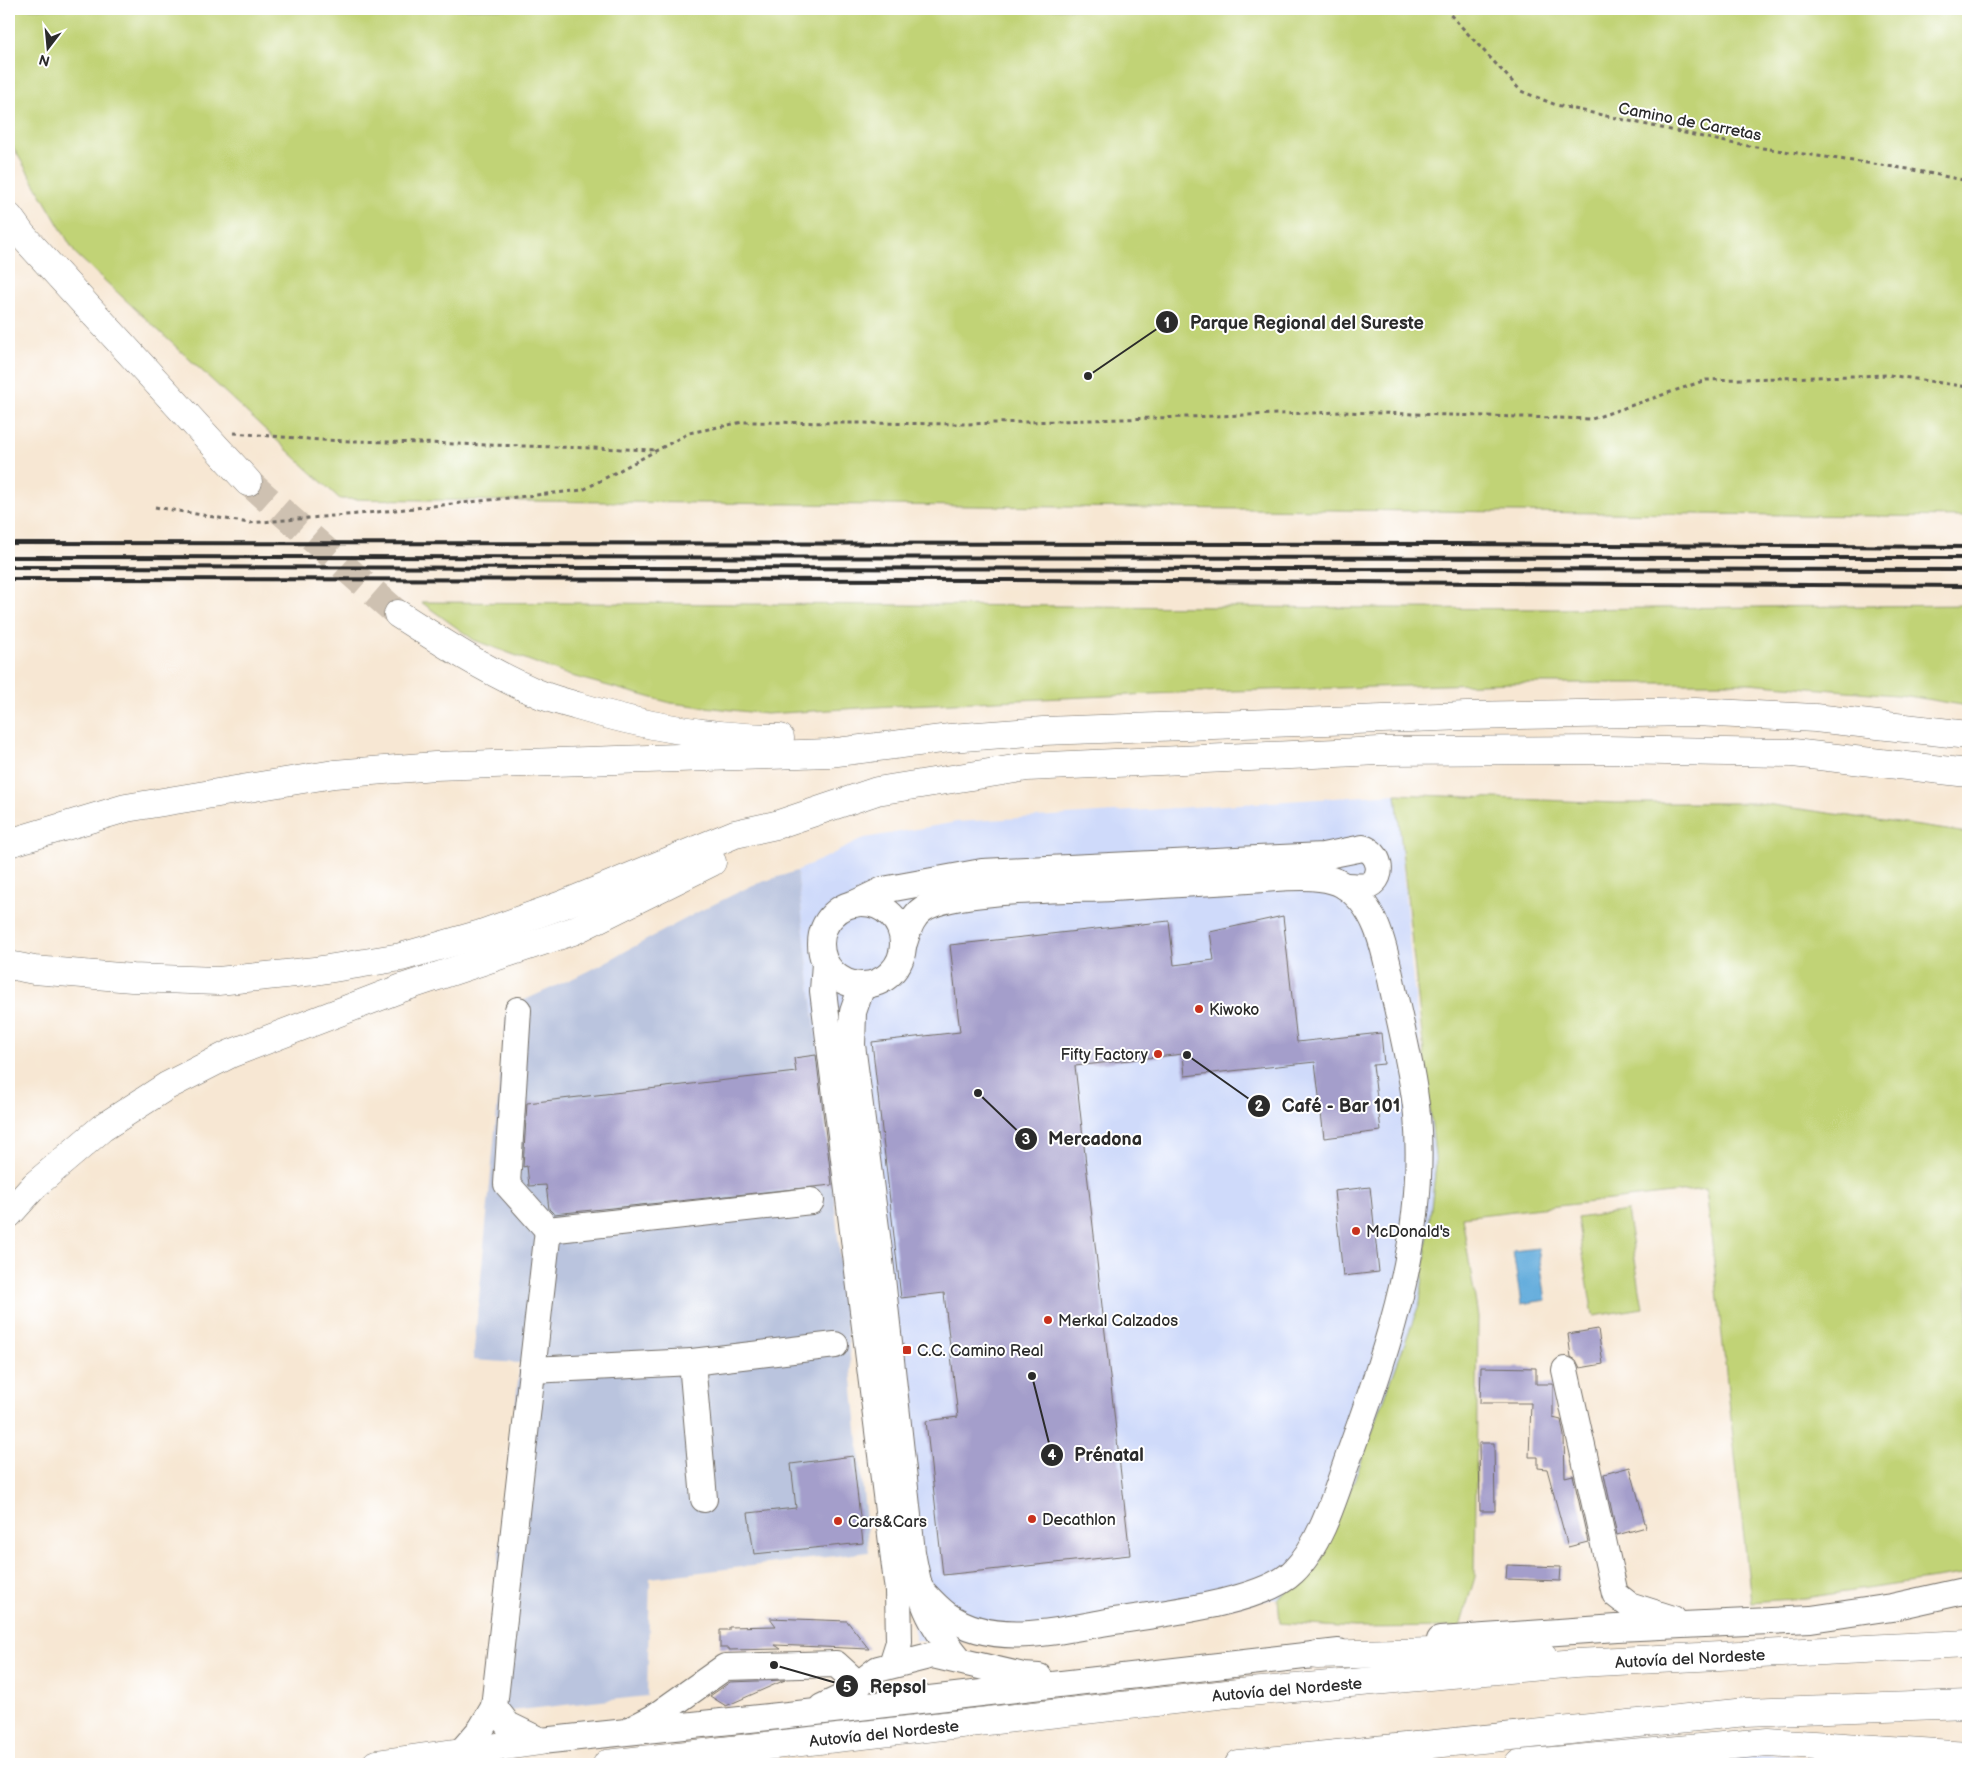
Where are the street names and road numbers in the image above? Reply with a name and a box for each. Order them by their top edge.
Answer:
street label: Camino de Carretas [1617,99,1763,146]
street label: Autovía del Nordeste [1614,1646,1766,1673]
street label: Autovía del Nordeste [1211,1674,1363,1707]
street label: Autovía del Nordeste [808,1717,960,1752]

